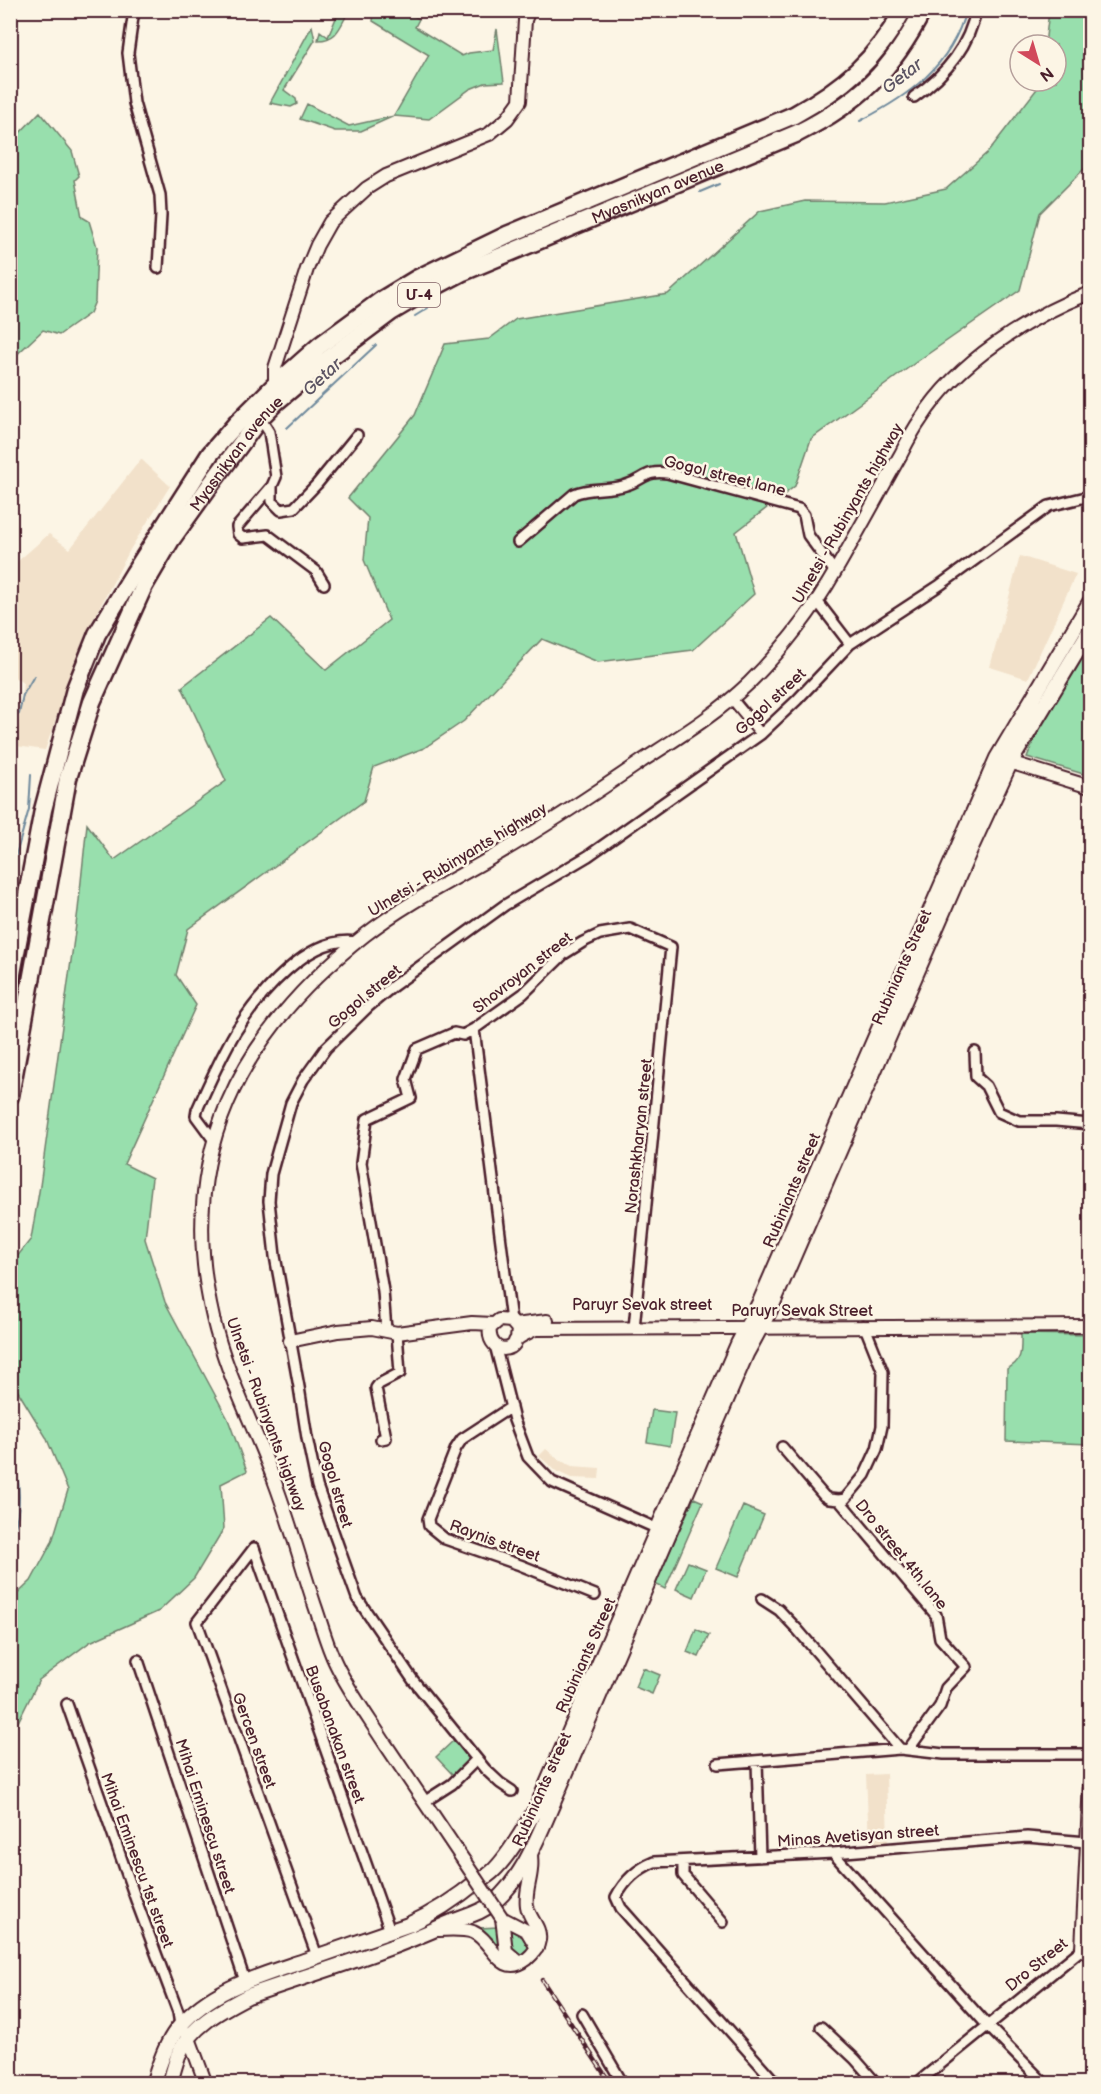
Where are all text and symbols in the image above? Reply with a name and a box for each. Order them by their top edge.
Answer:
north arrow [1008,33,1068,93]
water label: Getar [878,53,928,99]
text: N [1036,63,1057,85]
street label: Myasnikyan avenue [589,157,727,229]
road number: Մ-4 [398,283,440,307]
water label: Getar [298,353,347,401]
street label: Myasnikyan avenue [187,392,288,515]
street label: Ulnetsi - Rubinyants highway [789,420,908,607]
street label: Gogol street lane [662,452,788,501]
street label: Gogol street [732,665,810,740]
street label: Ulnetsi - Rubinyants highway [365,799,551,921]
street label: Rubiniants Street [868,907,936,1028]
street label: Shovroyan street [469,928,576,1018]
street label: Gogol street [325,961,405,1033]
street label: Norashkharyan street [622,1057,657,1215]
street label: Rubiniants street [760,1130,825,1251]
street label: Paruyr Sevak street [572,1296,712,1315]
street label: Paruyr Sevak Street [731,1302,873,1321]
street label: Ulnetsi - Rubinyants highway [222,1315,310,1515]
street label: Gogol street [313,1439,356,1530]
street label: Dro street 4th lane [851,1496,951,1614]
street label: Raynis street [447,1516,542,1567]
street label: Rubiniants Street [552,1595,620,1716]
street label: Busabanakan street [301,1663,368,1806]
street label: Gercen street [227,1690,280,1791]
street label: Rubiniants street [509,1729,576,1850]
street label: Mihai Eminescu street [171,1737,239,1896]
street label: Mihai Eminescu 1st street [96,1770,177,1951]
street label: Minas Avetisyan street [776,1821,940,1852]
street label: Dro Street [1002,1934,1072,1996]

